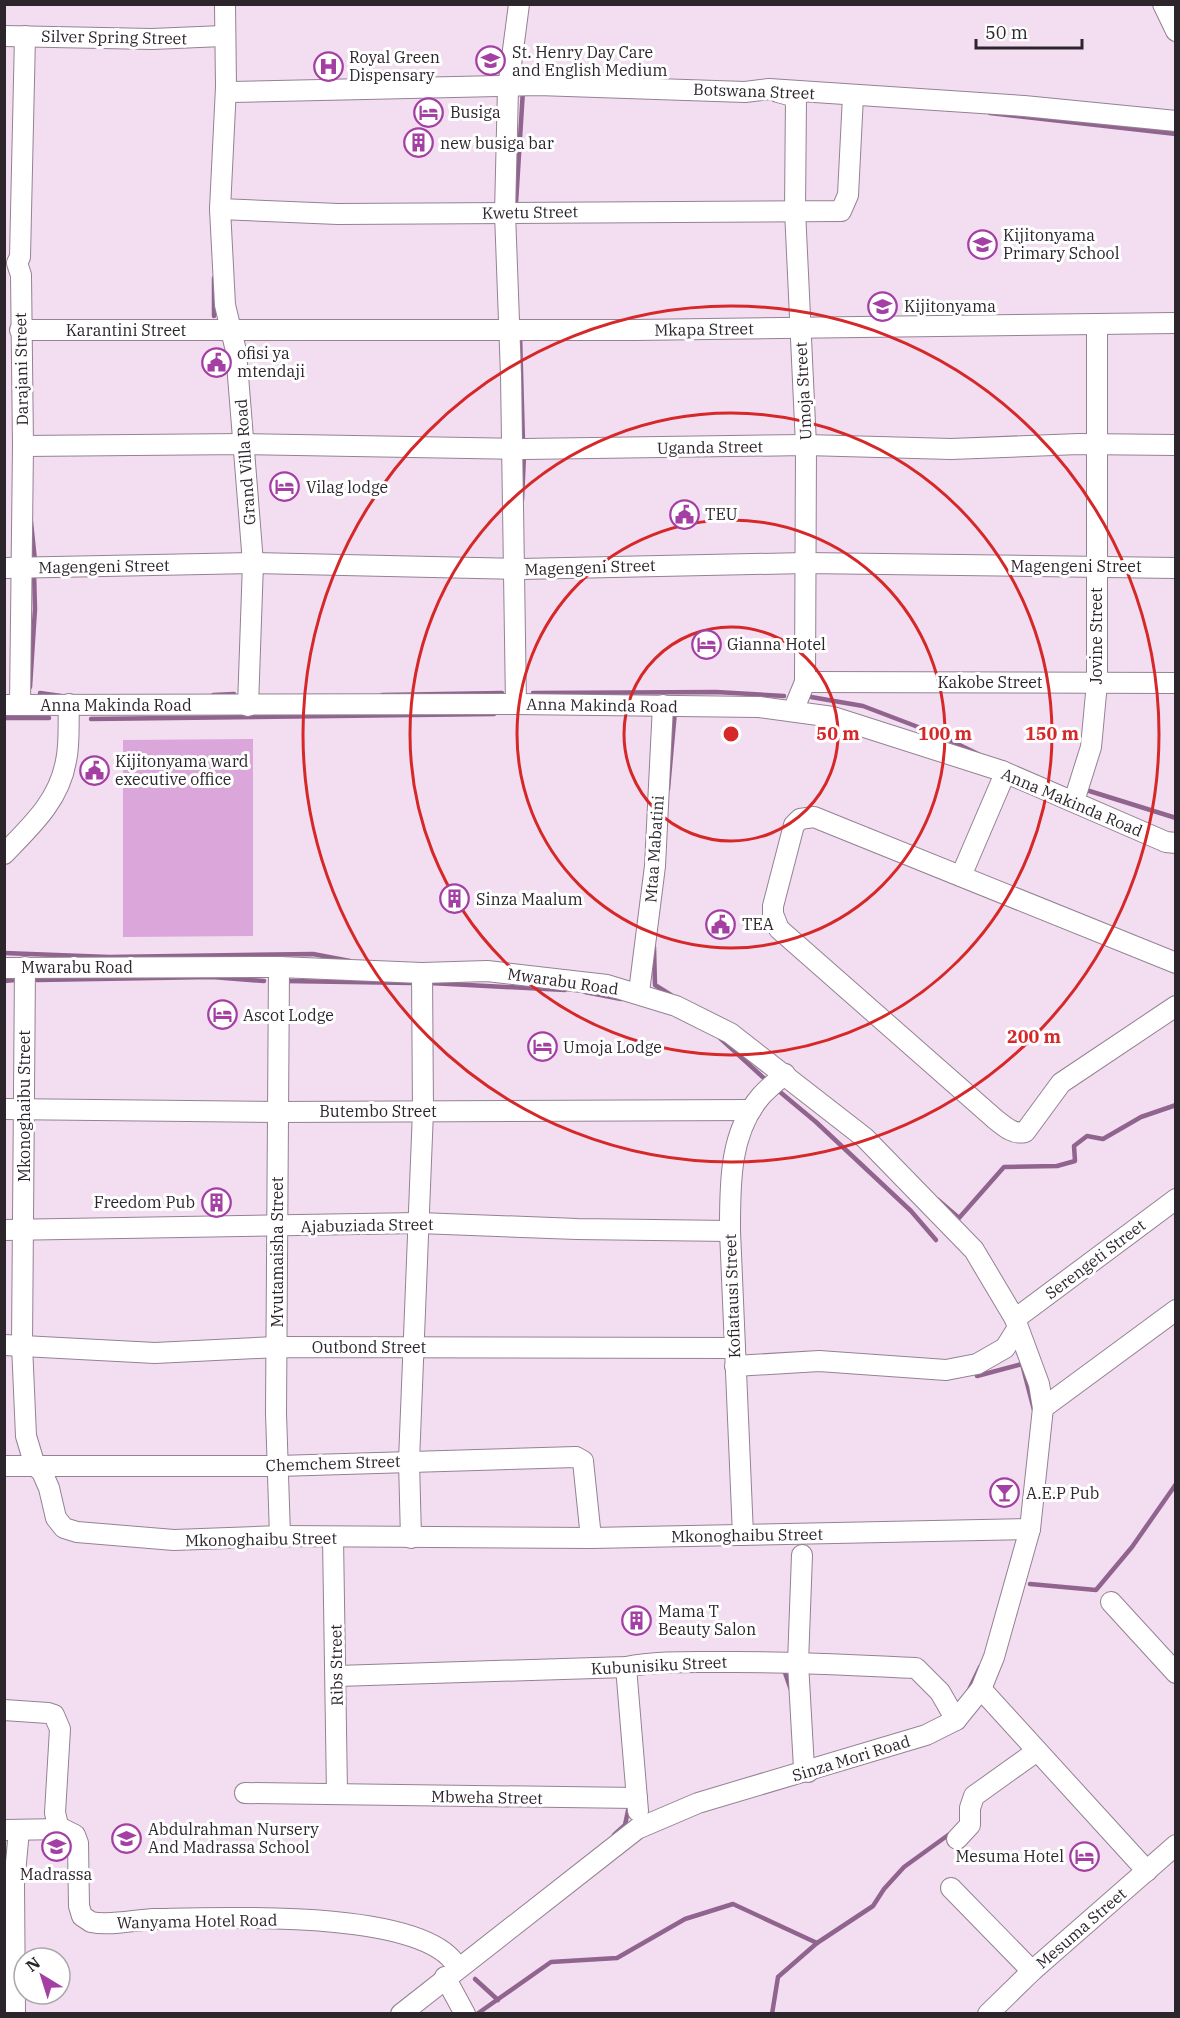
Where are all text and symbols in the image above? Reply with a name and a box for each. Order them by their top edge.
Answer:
scale bar [976,12,1082,50]
text: 50 m [985,21,1028,44]
street label: Silver Spring Street [41,26,187,48]
place label: St. Henry Day Care and English Medium [512,42,668,80]
school or university icon: St. Henry Day Care and English Medium [475,45,507,77]
place label: Royal Green Dispensary [349,47,440,85]
hospital icon: Royal Green Dispensary [312,50,344,82]
street label: Botswana Street [693,79,816,103]
hotel icon: Busiga [413,96,445,128]
place label: Busiga [450,102,501,122]
building icon: new busiga bar [403,127,435,159]
place label: new busiga bar [440,133,554,153]
street label: Kwetu Street [482,201,579,223]
place label: Kijitonyama Primary School [1003,225,1120,263]
school or university icon: Kijitonyama Primary School [966,228,998,260]
school or university icon: Kijitonyama [867,290,899,322]
place label: Kijitonyama [904,296,996,316]
street label: Darajani Street [10,312,32,426]
street label: Mkapa Street [654,318,754,340]
street label: Karantini Street [66,320,187,340]
street label: Umoja Street [790,341,816,441]
place label: ofisi ya mtendaji [237,343,305,381]
public building icon: ofisi ya mtendaji [200,346,232,378]
street label: Grand Villa Road [231,398,259,526]
street label: Uganda Street [657,436,764,458]
hotel icon: Vilag lodge [269,471,301,503]
place label: Vilag lodge [306,477,388,497]
public building icon: TEU [668,498,700,530]
place label: TEU [705,504,738,524]
street label: Magengeni Street [38,555,170,577]
street label: Magengeni Street [524,555,656,579]
street label: Magengeni Street [1010,556,1142,576]
street label: Jovine Street [1086,587,1106,685]
hotel icon: Gianna Hotel [690,628,722,660]
place label: Gianna Hotel [727,634,826,654]
street label: Kakobe Street [938,672,1043,692]
street label: Anna Makinda Road [526,694,678,716]
street label: Anna Makinda Road [40,695,192,715]
text: 50 m [816,722,860,745]
text: 100 m [918,722,973,745]
text: 150 m [1025,722,1080,745]
centre of rings [721,724,741,744]
place label: Kijitonyama ward executive office [115,751,249,789]
public building icon: Kijitonyama ward executive office [78,754,110,786]
street label: Anna Makinda Road [998,763,1146,841]
street label: Mtaa Mabatini [640,795,668,903]
building icon: Sinza Maalum [439,883,471,915]
place label: Sinza Maalum [476,889,583,909]
public building icon: TEA [705,908,737,940]
place label: TEA [742,914,774,934]
street label: Mwarabu Road [21,957,133,977]
street label: Mwarabu Road [506,963,620,999]
hotel icon: Ascot Lodge [206,999,238,1031]
place label: Ascot Lodge [243,1005,334,1025]
text: 200 m [1007,1025,1062,1048]
street label: Mkonoghaibu Street [14,1030,34,1182]
hotel icon: Umoja Lodge [526,1031,558,1063]
place label: Umoja Lodge [563,1037,662,1057]
street label: Butembo Street [319,1101,437,1121]
street label: Mvutamaisha Street [267,1176,287,1328]
building icon: Freedom Pub [200,1186,232,1218]
place label: Freedom Pub [94,1192,195,1212]
street label: Ajabuziada Street [300,1214,434,1236]
street label: Serengeti Street [1041,1215,1149,1303]
street label: Kofiatausi Street [720,1233,744,1358]
street label: Outbond Street [312,1337,427,1357]
street label: Chemchem Street [265,1451,401,1475]
bar icon: A.E.P Pub [989,1477,1021,1509]
place label: A.E.P Pub [1026,1483,1099,1503]
street label: Mkonoghaibu Street [671,1524,823,1546]
street label: Mkonoghaibu Street [185,1528,337,1550]
place label: Mama T Beauty Salon [658,1601,756,1639]
building icon: Mama T Beauty Salon [621,1604,653,1636]
street label: Ribs Street [325,1624,347,1706]
street label: Kubunisiku Street [590,1651,728,1679]
street label: Sinza Mori Road [790,1730,913,1785]
street label: Mbweha Street [431,1786,543,1808]
place label: Abdulrahman Nursery And Madrassa School [148,1819,319,1857]
school or university icon: Abdulrahman Nursery And Madrassa School [111,1822,143,1854]
school or university icon: Madrassa [40,1830,72,1862]
hotel icon: Mesuma Hotel [1069,1840,1101,1872]
place label: Mesuma Hotel [955,1846,1064,1866]
place label: Madrassa [20,1864,93,1884]
street label: Mesuma Street [1032,1883,1130,1973]
street label: Wanyama Hotel Road [117,1910,278,1932]
north arrow [12,1946,72,2006]
text: N [22,1952,44,1976]

